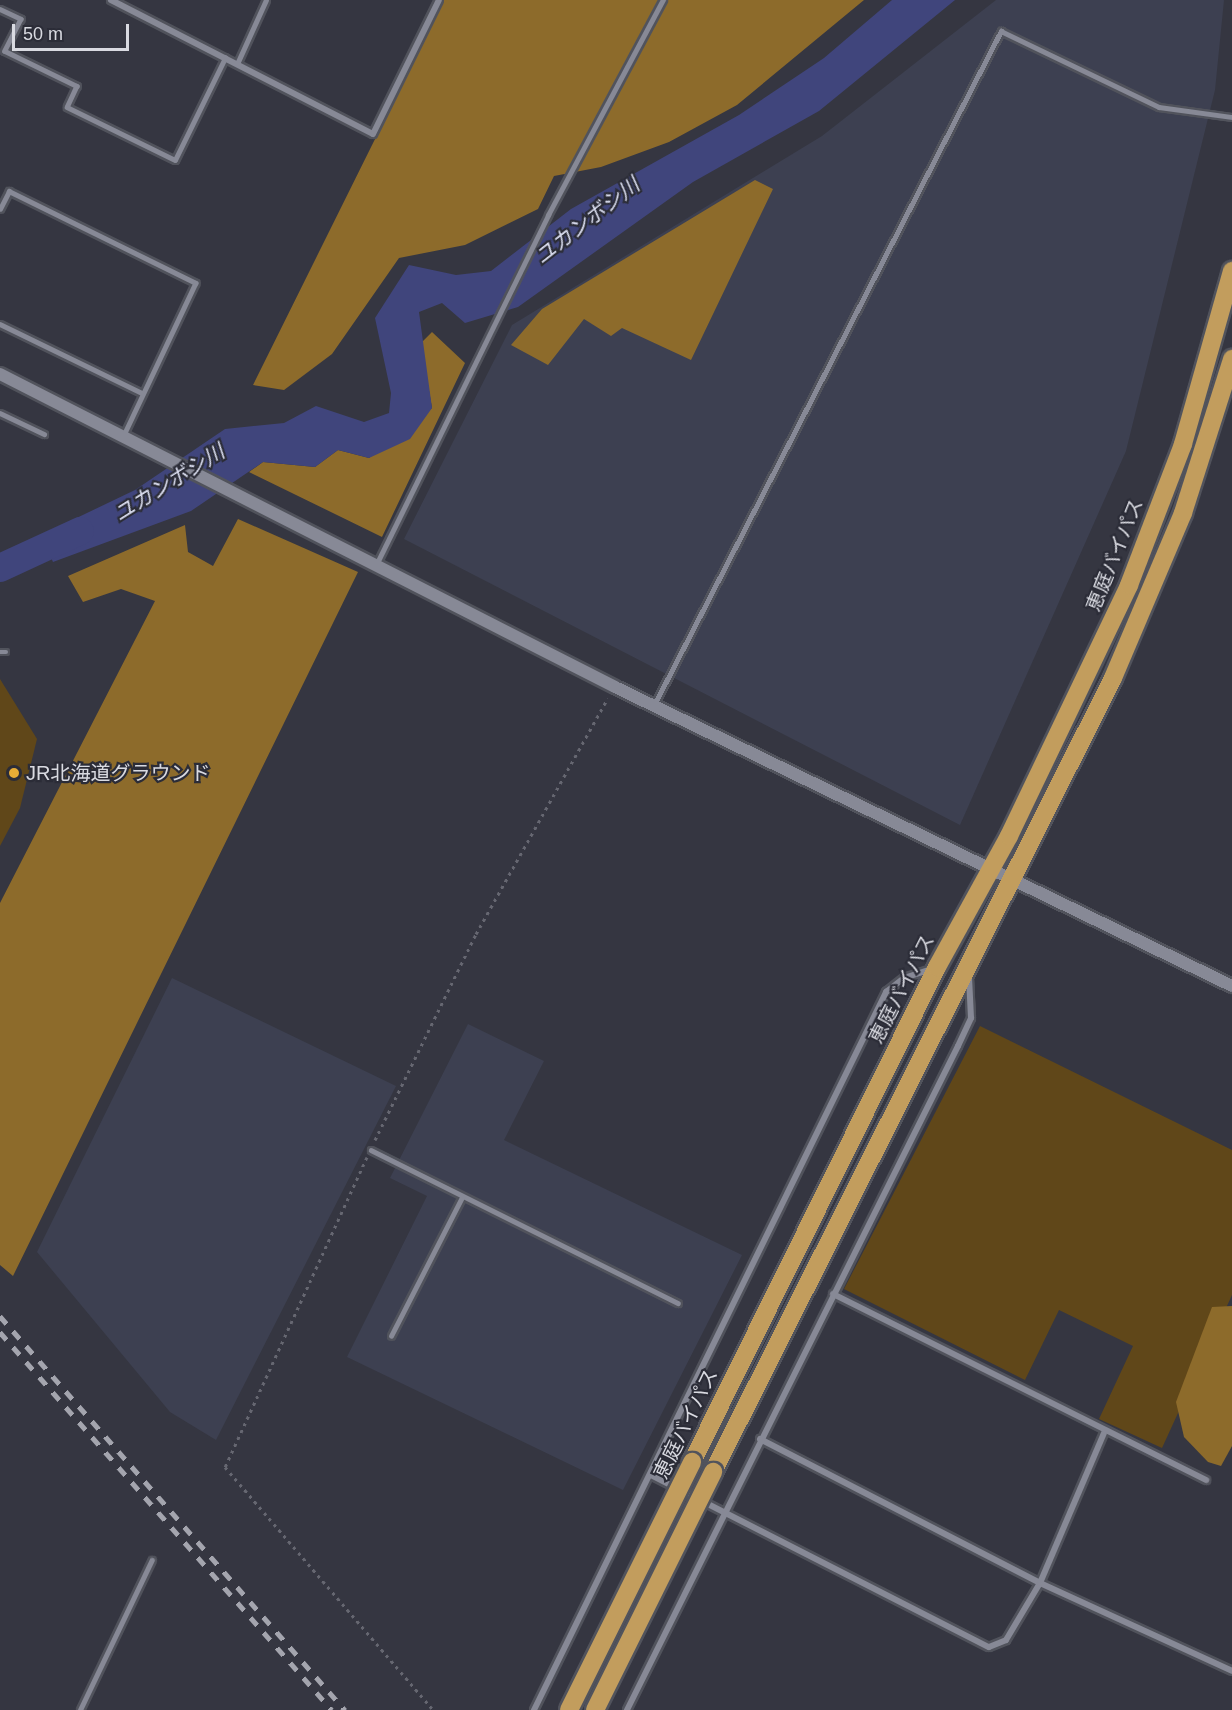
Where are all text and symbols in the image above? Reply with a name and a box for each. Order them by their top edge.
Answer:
scale bar [15,12,132,50]
text: 50 m [23,24,63,44]
water label: ユカンボシ川 [530,172,644,270]
water label: ユカンボシ川 [109,439,229,527]
street label: 恵庭バイパス [1081,495,1149,615]
place label: JR北海道グラウンド [26,761,210,785]
marker: JR北海道グラウンド [7,766,21,780]
street label: 恵庭バイパス [864,930,940,1048]
street label: 恵庭バイパス [649,1365,723,1483]

